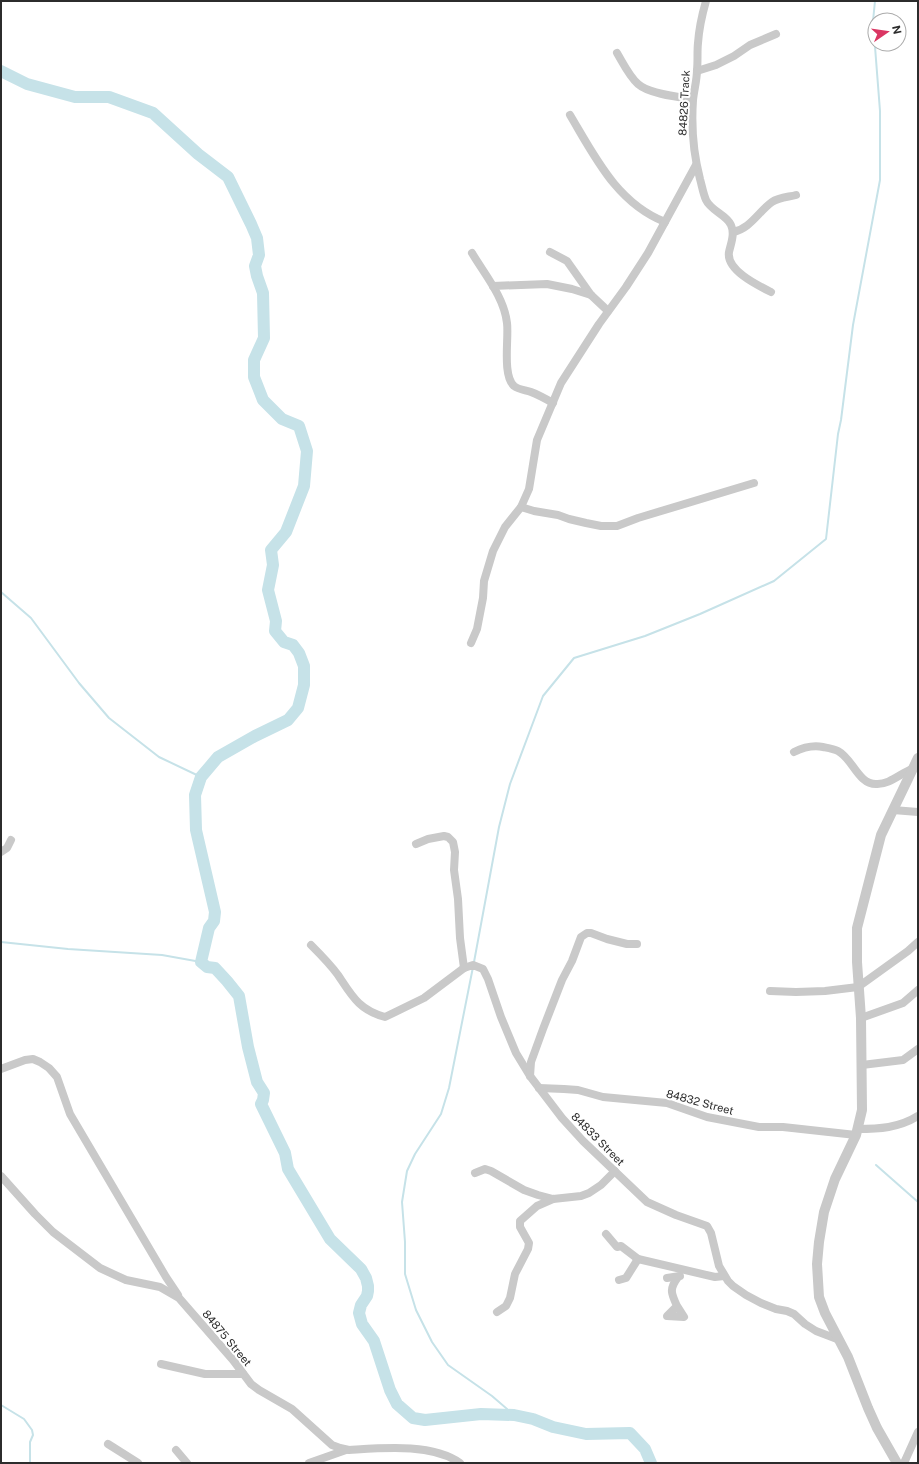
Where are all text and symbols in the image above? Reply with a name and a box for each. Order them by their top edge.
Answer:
north arrow [867,12,907,52]
text: N [890,24,904,35]
street label: 84826 Track [676,70,692,136]
street label: 84832 Street [665,1087,735,1117]
street label: 84833 Street [569,1110,627,1168]
street label: 84875 Street [200,1308,254,1368]

